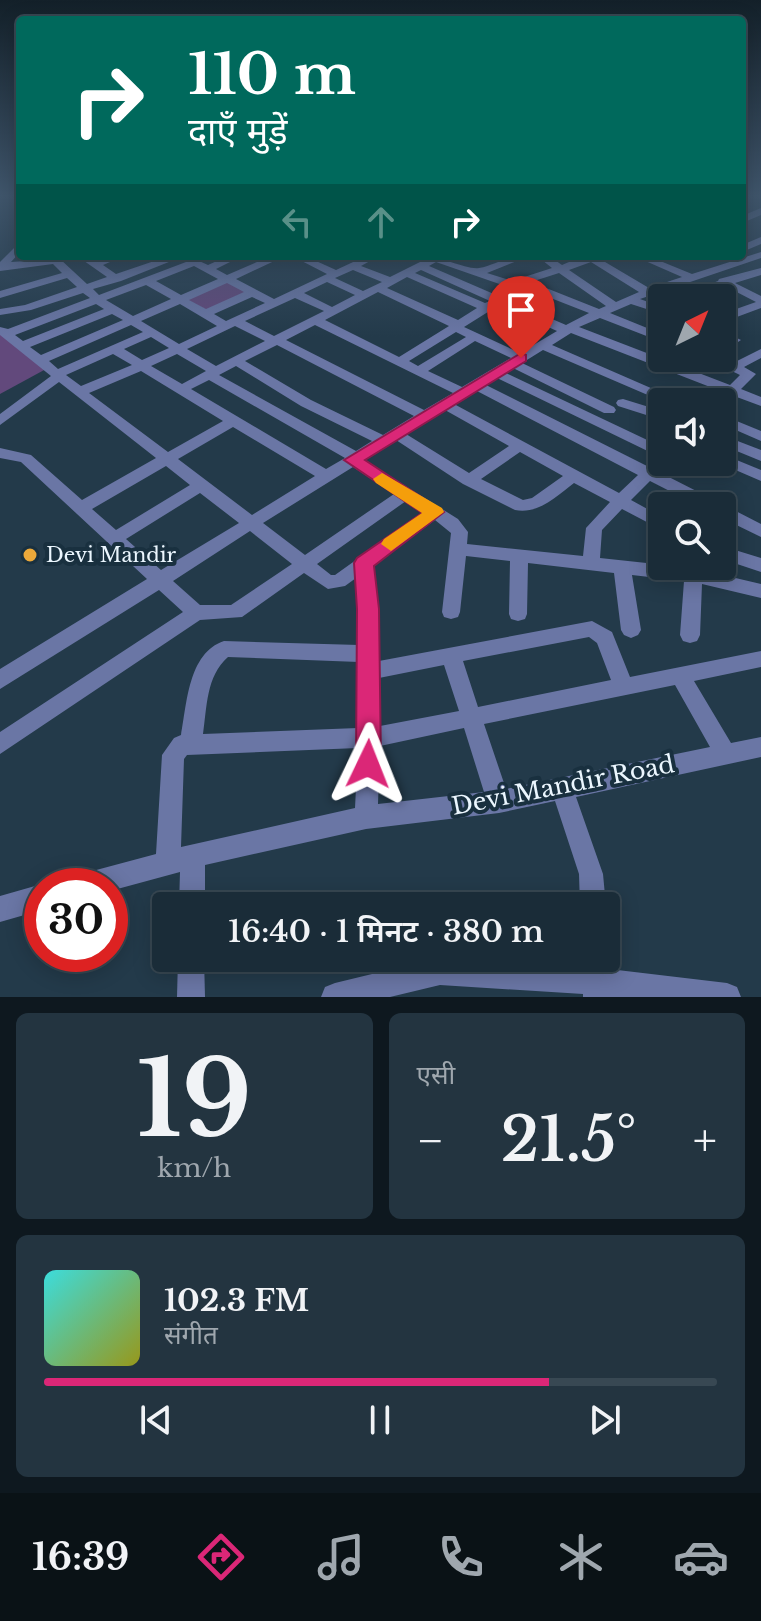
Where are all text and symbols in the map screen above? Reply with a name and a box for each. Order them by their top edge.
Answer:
text: 110 m [188,40,356,109]
icon: right [56,48,160,152]
text: दाएँ मुड़ें [188,109,287,154]
icon: left [275,200,319,244]
icon: ahead [359,200,403,244]
icon: right [443,200,487,244]
pin [487,276,555,358]
north arrow [648,284,736,372]
map controls [648,284,736,580]
icon: arrive [499,288,543,332]
button: sound [648,388,736,476]
button: search [648,492,736,580]
place label: Devi Mandir [46,543,177,567]
marker: Devi Mandir [21,546,39,564]
position arrow [326,722,410,806]
street label: Devi Mandir Road [449,749,677,821]
speed limit sign: 30 [24,868,128,972]
text: 16:40 · 1 मिनट · 380 m [228,913,544,950]
text: 19 [137,1035,252,1164]
text: एसी [417,1059,455,1091]
text: 21.5° [501,1103,637,1177]
text: − [417,1113,444,1168]
text: + [693,1113,717,1168]
text: km/h [157,1152,231,1184]
text: 102.3 FM [164,1282,309,1319]
text: संगीत [164,1319,218,1351]
icon: previous [134,1398,178,1442]
icon: pause [358,1398,402,1442]
icon: next [583,1398,627,1442]
icon: directions [193,1529,249,1585]
icon: music [313,1529,369,1585]
icon: phone [433,1529,489,1585]
icon: climate [553,1529,609,1585]
icon: car [673,1529,729,1585]
text: 16:39 [32,1535,129,1580]

